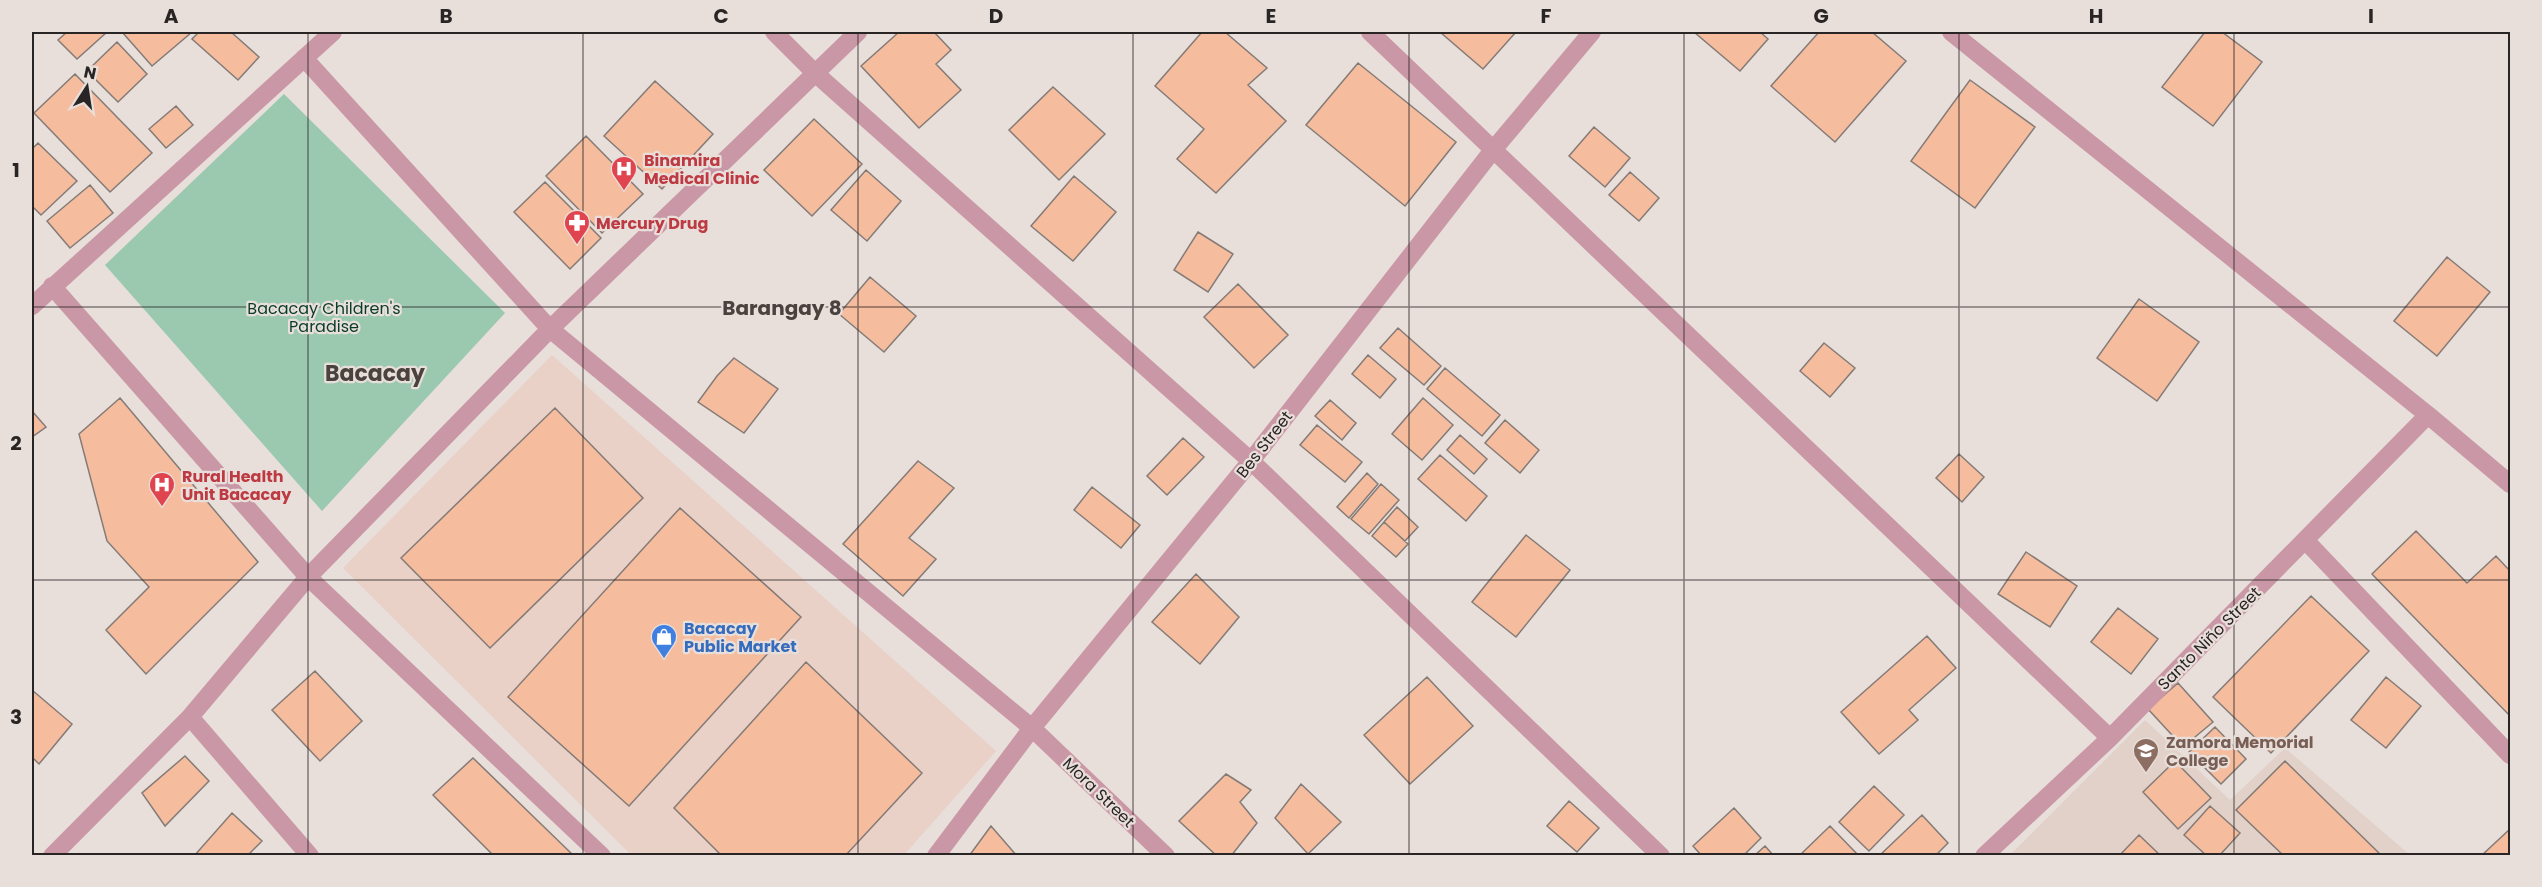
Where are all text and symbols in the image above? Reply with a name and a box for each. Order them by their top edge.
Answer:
text: A [164,2,179,30]
text: B [439,2,453,30]
text: C [713,2,729,30]
text: D [989,2,1003,30]
text: E [1266,2,1276,30]
text: F [1541,2,1552,30]
text: G [1813,2,1829,30]
text: H [2089,2,2103,30]
text: I [2368,2,2374,30]
north arrow [57,57,117,117]
text: N [82,60,98,85]
place label: Binamira Medical Clinic [644,149,760,190]
hospital icon: Binamira Medical Clinic [609,154,639,192]
text: 1 [12,156,20,184]
pharmacy icon: Mercury Drug [562,208,592,246]
place label: Mercury Drug [596,212,708,235]
district label: Barangay 8 [722,294,842,322]
park label: Bacacay Children's Paradise [247,297,401,338]
district label: Bacacay [325,358,425,389]
street label: Bes Street [1231,406,1298,483]
text: 2 [10,429,22,457]
place label: Rural Health Unit Bacacay [182,465,292,506]
hospital icon: Rural Health Unit Bacacay [147,470,177,508]
street label: Santo Niño Street [2153,581,2266,695]
place label: Bacacay Public Market [684,617,797,658]
shop icon: Bacacay Public Market [649,622,679,660]
text: 3 [10,703,22,731]
place label: Zamora Memorial College [2166,731,2313,772]
school or university icon: Zamora Memorial College [2131,736,2161,774]
street label: Mora Street [1058,752,1140,833]

